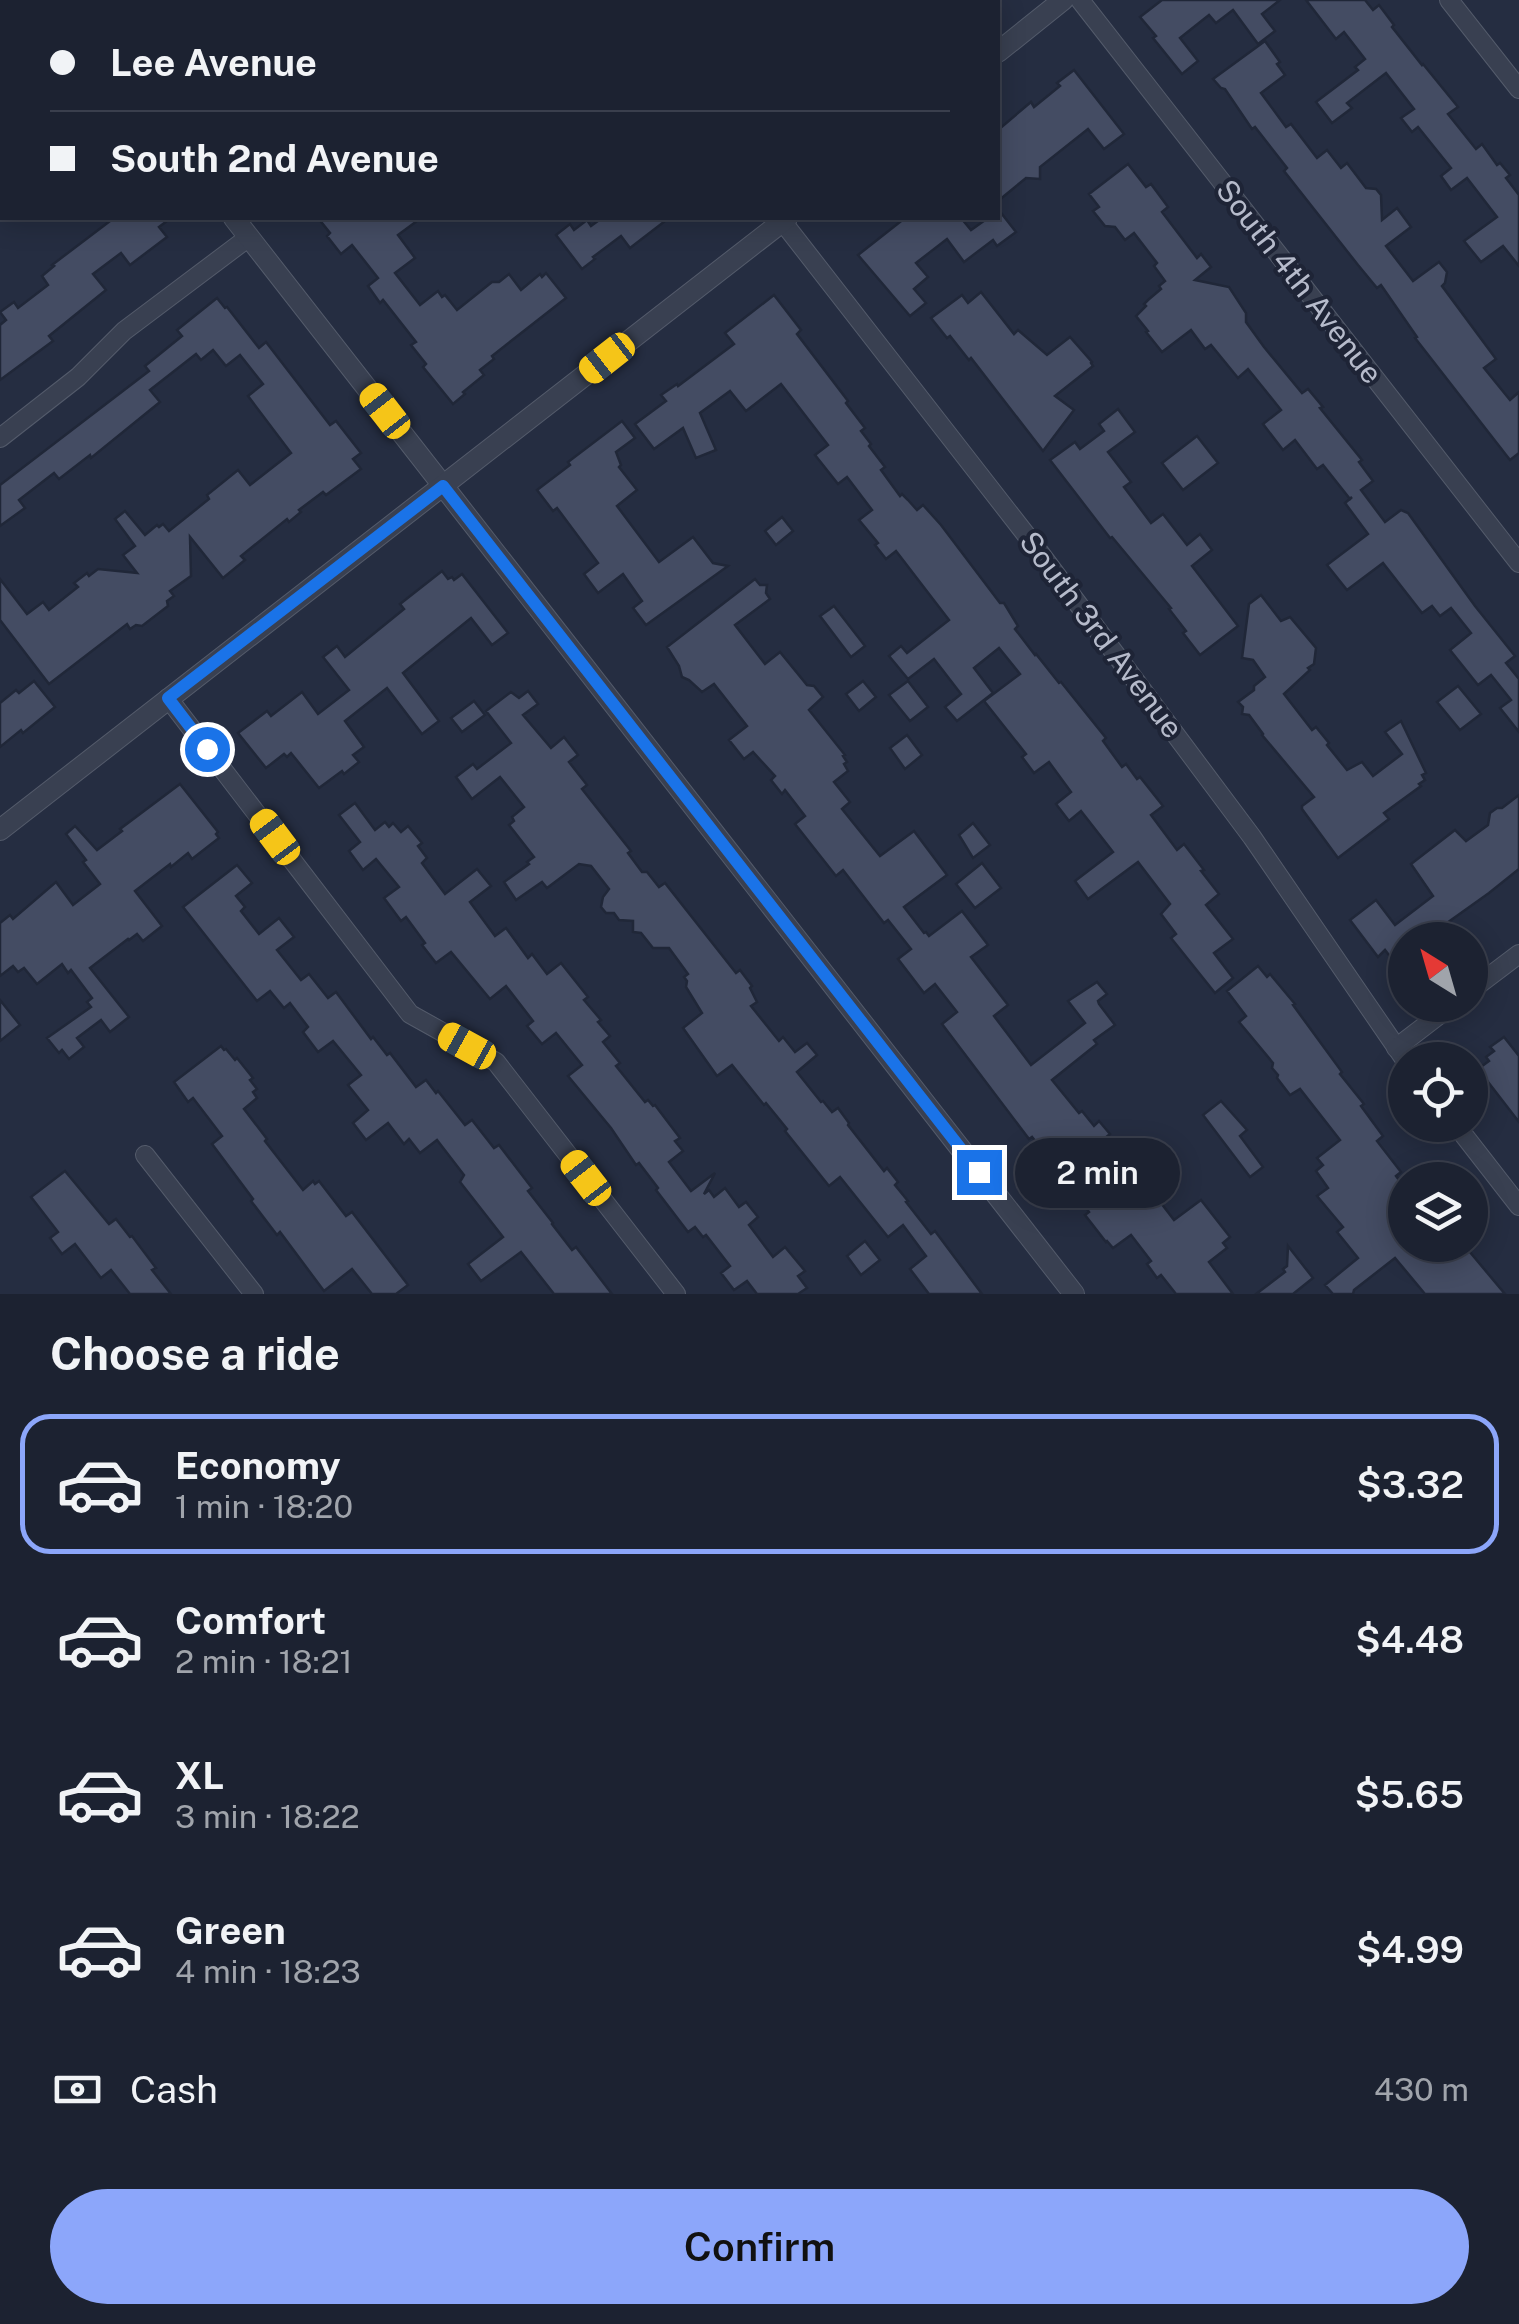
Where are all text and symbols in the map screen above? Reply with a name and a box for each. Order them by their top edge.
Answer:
text: Lee Avenue [110,40,317,85]
text: South 2nd Avenue [110,136,439,181]
street label: South 4th Avenue [1209,172,1391,391]
car [574,328,640,388]
car [355,378,415,444]
street label: South 3rd Avenue [1012,524,1191,745]
route start [185,727,230,772]
car [245,804,305,870]
north arrow [1388,922,1488,1022]
map controls [1388,922,1488,1262]
car [433,1018,501,1074]
button: locate [1388,1042,1488,1142]
callout: 2 min [1014,1137,1179,1207]
car [556,1145,616,1211]
route end [957,1150,1002,1195]
text: 2 min [1056,1154,1139,1191]
button: layers [1388,1162,1488,1262]
text: Choose a ride [50,1327,340,1380]
icon: car [55,1439,145,1529]
text: Economy [175,1443,341,1488]
text: $3.32 [1356,1462,1464,1507]
text: 1 min · 18:20 [175,1488,353,1525]
icon: car [55,1594,145,1684]
text: Comfort [175,1598,326,1643]
text: $4.48 [1355,1617,1464,1662]
text: 2 min · 18:21 [175,1643,353,1680]
icon: car [55,1749,145,1839]
text: XL [175,1753,224,1798]
text: $5.65 [1355,1772,1464,1817]
text: 3 min · 18:22 [175,1798,360,1835]
icon: car [55,1904,145,1994]
text: Green [175,1908,286,1953]
text: $4.99 [1356,1927,1464,1972]
text: 4 min · 18:23 [175,1953,361,1990]
icon: cash [50,2062,105,2117]
text: Cash [130,2067,218,2112]
text: 430 m [1374,2071,1469,2108]
button: Confirm [50,2189,1469,2304]

